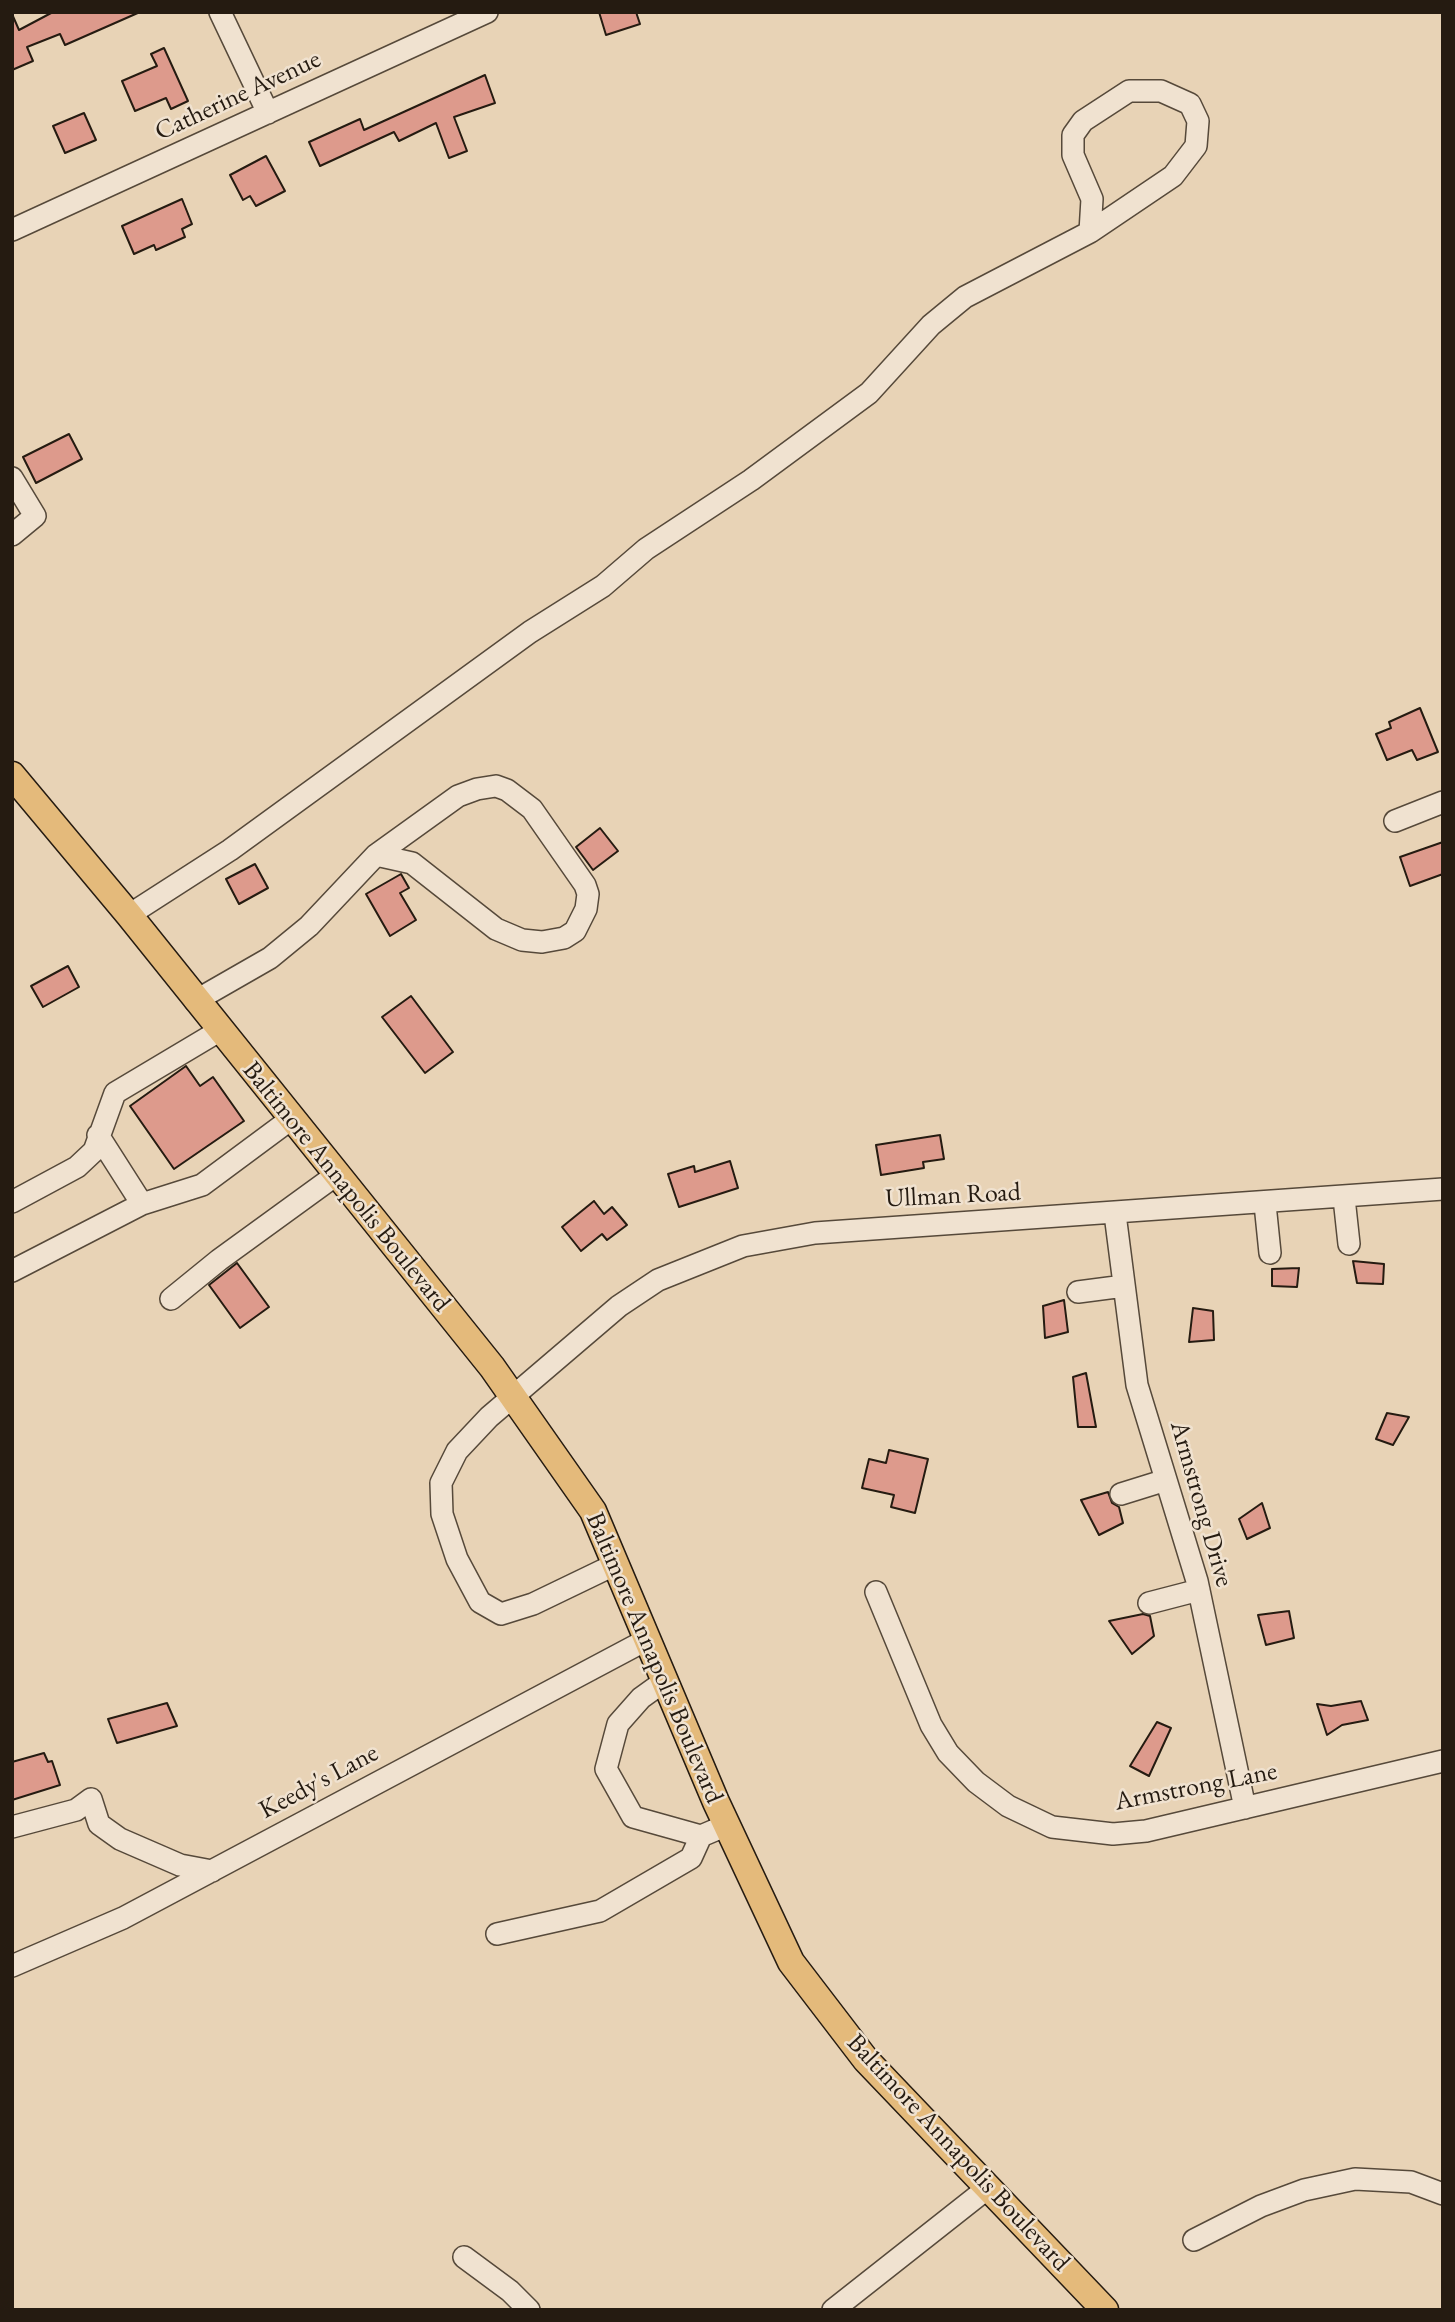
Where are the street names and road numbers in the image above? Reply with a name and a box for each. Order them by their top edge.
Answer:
street label: Catherine Avenue [150,44,326,148]
street label: Baltimore Annapolis Boulevard [235,1056,457,1318]
street label: Ullman Road [884,1177,1022,1215]
street label: Armstrong Drive [1162,1418,1240,1590]
street label: Baltimore Annapolis Boulevard [578,1508,730,1808]
street label: Keedy's Lane [254,1738,384,1826]
street label: Armstrong Lane [1112,1756,1280,1818]
street label: Baltimore Annapolis Boulevard [840,2028,1076,2278]

